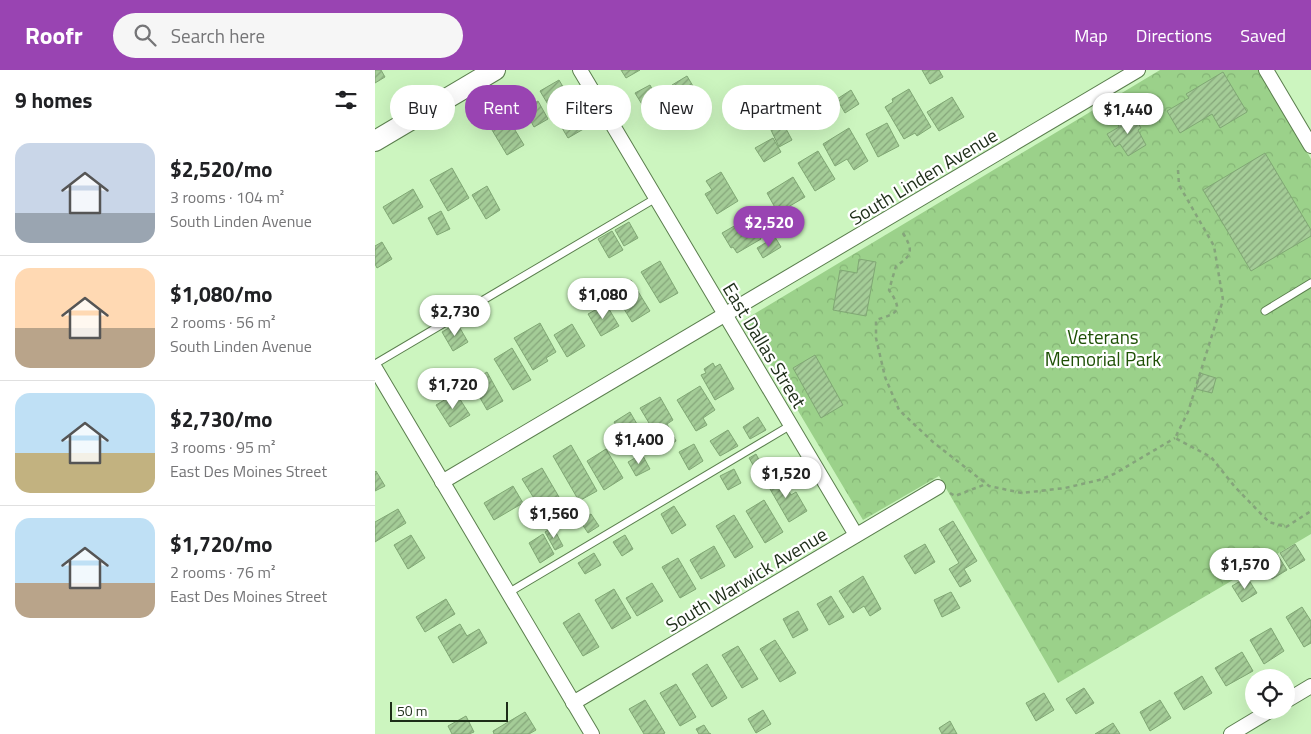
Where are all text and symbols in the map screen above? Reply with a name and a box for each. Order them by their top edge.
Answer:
search box [113,13,463,58]
text: Roofr [25,17,83,53]
icon: search [131,21,159,49]
text: Search here [171,21,265,50]
text: Map [1074,22,1108,49]
text: Directions [1136,22,1212,49]
text: Saved [1240,22,1286,49]
text: 9 homes [15,84,92,116]
chip: Buy [390,85,455,130]
chip: Rent [465,85,537,130]
chip: Filters [547,85,631,130]
chip: New [641,85,712,130]
chip: Apartment [722,85,840,130]
icon: filters [332,86,360,114]
pin: $1,440 [1087,92,1169,135]
text: $1,440 [1103,97,1153,121]
street label: South Linden Avenue [843,120,1003,232]
text: $2,520/mo [170,153,272,185]
icon: home [55,163,115,223]
text: 3 rooms · 104 m² [170,185,284,209]
pin: $2,520 [728,206,810,248]
text: South Linden Avenue [170,209,312,233]
text: $2,520 [744,210,794,234]
street label: East Dallas Street [716,277,814,414]
text: $1,080/mo [170,278,272,310]
pin: $1,080 [562,278,644,320]
text: $1,080 [578,282,628,306]
icon: home [55,288,115,348]
pin: $2,730 [414,294,496,337]
text: $2,730 [430,299,480,323]
text: 2 rooms · 56 m² [170,310,275,334]
park label: Veterans Memorial Park [1045,322,1161,373]
text: South Linden Avenue [170,334,312,358]
pin: $1,720 [412,368,494,410]
text: $1,720 [428,372,478,396]
text: $2,730/mo [170,403,272,435]
icon: home [55,413,115,473]
pin: $1,400 [598,422,680,465]
text: $1,400 [614,427,664,451]
text: 3 rooms · 95 m² [170,435,275,459]
pin: $1,520 [745,456,827,499]
text: East Des Moines Street [170,459,327,483]
text: $1,520 [761,461,811,485]
pin: $1,560 [513,496,595,539]
text: $1,560 [529,501,579,525]
street label: South Warwick Avenue [660,519,832,639]
text: $1,720/mo [170,528,272,560]
icon: home [55,538,115,598]
pin: $1,570 [1204,548,1286,590]
text: $1,570 [1220,552,1270,576]
text: 2 rooms · 76 m² [170,560,275,584]
text: East Des Moines Street [170,584,327,608]
map controls [1245,669,1295,719]
button: locate [1245,669,1295,719]
scale bar [390,699,507,722]
text: 50 m [397,700,427,721]

